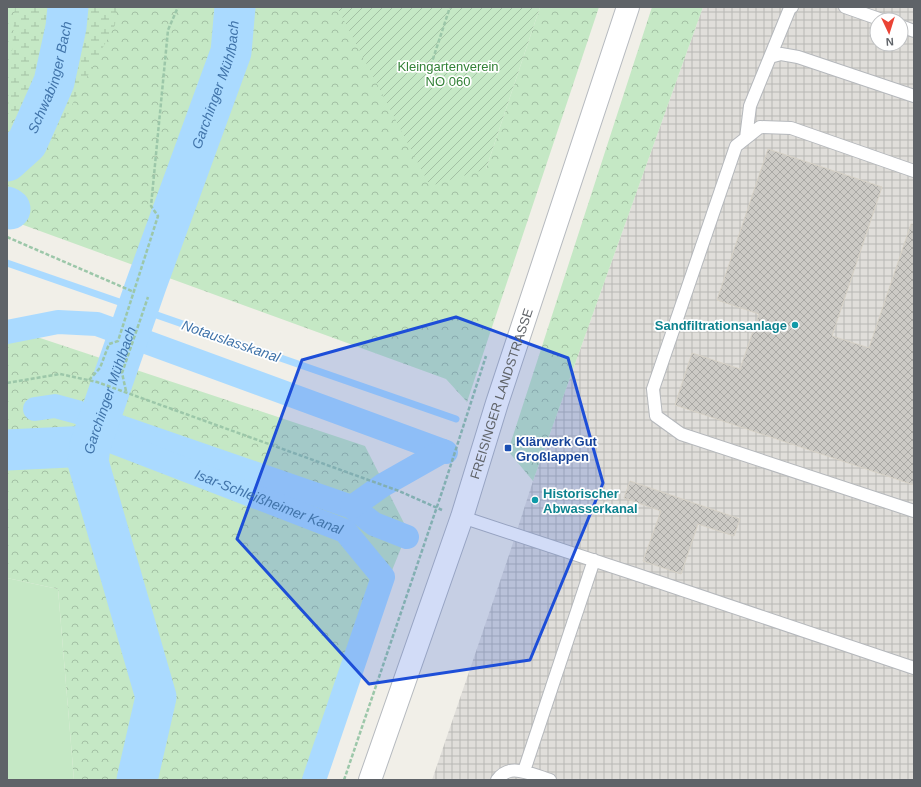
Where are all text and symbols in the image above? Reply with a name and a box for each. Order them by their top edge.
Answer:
north arrow [869,12,909,52]
water label: Garchinger Mühlbach [188,20,242,151]
water label: Schwabinger Bach [24,21,75,136]
text: N [885,36,894,48]
park label: Kleingartenverein NO 060 [397,59,499,89]
street label: FREISINGER LANDSTRASSE [467,306,535,481]
water label: Notauslasskanal [180,317,283,366]
place label: Sandfiltrationsanlage [655,318,787,333]
marker: Sandfiltrationsanlage [790,320,800,330]
water label: Garchinger Mühlbach [81,324,139,455]
place label: Klärwerk Gut Großlappen [516,434,598,464]
marker: Klärwerk Gut Großlappen [503,443,513,453]
water label: Isar-Schleißheimer Kanal [193,466,346,538]
place label: Historischer Abwasserkanal [543,486,638,516]
marker: Historischer Abwasserkanal [530,495,540,505]

